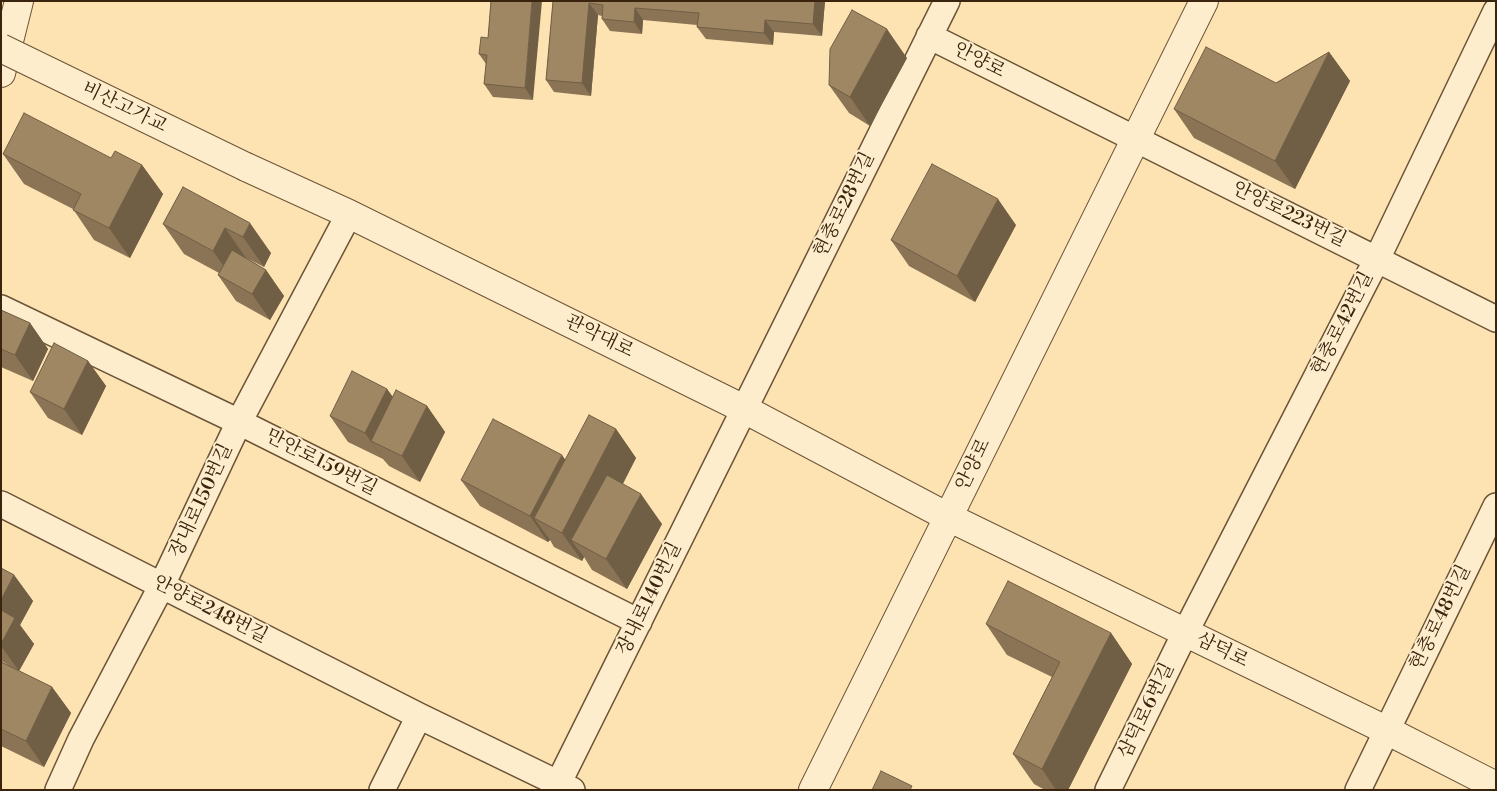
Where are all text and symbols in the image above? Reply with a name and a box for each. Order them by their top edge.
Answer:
street label: 안양로 [949,38,1009,84]
street label: 비산고가교 [78,78,170,138]
street label: 현충로28번길 [810,149,880,261]
street label: 안양로223번길 [1228,178,1350,252]
street label: 현충로42번길 [1307,268,1379,380]
street label: 관악대로 [561,311,637,363]
street label: 만안로159번길 [261,425,381,501]
street label: 안양로 [952,435,996,495]
street label: 장내로150번길 [166,440,238,562]
street label: 장내로140번길 [613,539,687,659]
street label: 현충로48번길 [1406,561,1476,675]
street label: 안양로248번길 [149,571,271,649]
street label: 삼덕로 [1192,629,1252,673]
street label: 삼덕로6번길 [1114,660,1180,762]

